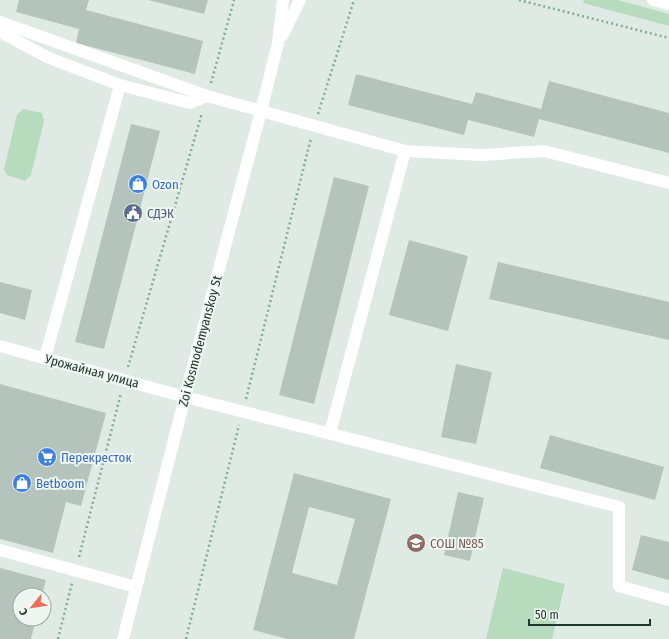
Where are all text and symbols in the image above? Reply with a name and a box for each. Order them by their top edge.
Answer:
shop icon: Ozon [127,173,149,195]
place label: Ozon [152,177,179,192]
public building icon: СДЭК [122,202,144,224]
place label: СДЭК [147,206,174,221]
street label: Zoi Kosmodemyanskoy St [175,273,225,408]
street label: Урожайная улица [42,351,141,391]
supermarket icon: Перекресток [36,446,58,468]
place label: Перекресток [61,450,132,465]
shop icon: Betboom [11,472,33,494]
place label: Betboom [36,476,84,491]
school or university icon: СОШ №85 [405,532,427,554]
place label: СОШ №85 [430,536,484,551]
north arrow [12,587,52,627]
scale bar [529,601,650,627]
text: С [17,606,31,617]
text: 50 m [535,608,559,622]

